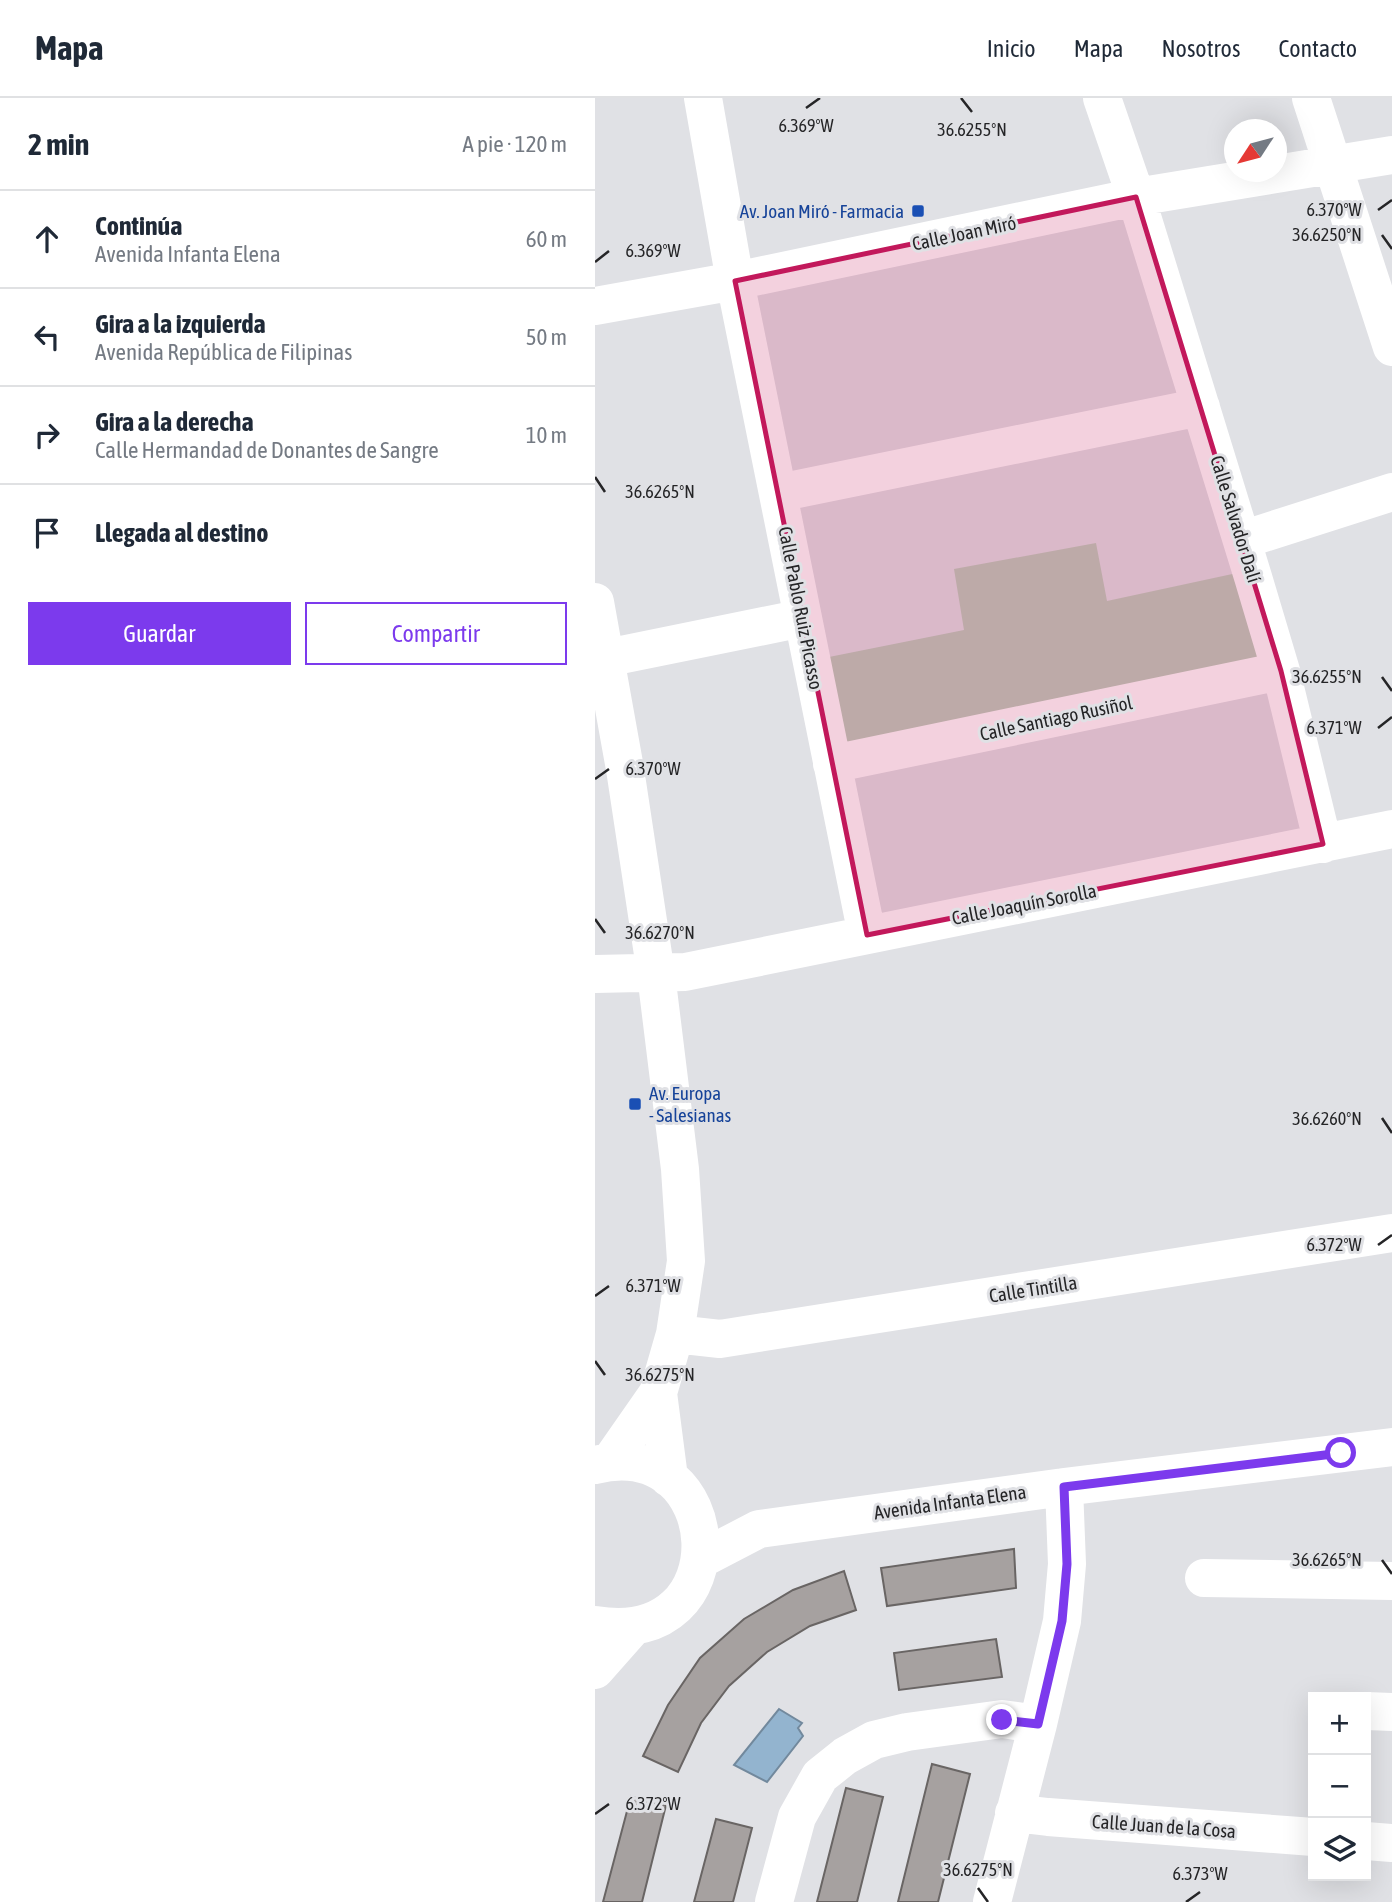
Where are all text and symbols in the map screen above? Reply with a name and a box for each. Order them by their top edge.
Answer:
text: Mapa [35,29,103,67]
text: Inicio [987,35,1036,62]
text: Mapa [1074,35,1123,62]
text: Nosotros [1161,35,1240,62]
text: Contacto [1278,35,1357,62]
text: 6.369°W [778,115,834,136]
text: 36.6255°N [937,119,1007,140]
north arrow [1224,119,1287,182]
text: 2 min [28,127,89,161]
text: A pie · 120 m [463,131,567,157]
text: 6.370°W [1306,199,1362,220]
place label: Av. Joan Miró - Farmacia [740,200,904,222]
marker: Av. Joan Miró - Farmacia [910,203,926,219]
text: Continúa [95,211,182,241]
street label: Calle Joan Miró [910,211,1018,255]
icon: ahead [28,220,66,258]
text: 36.6250°N [1292,224,1362,245]
text: 60 m [526,226,567,252]
text: 6.369°W [625,240,681,261]
text: Avenida Infanta Elena [95,241,281,267]
text: Gira a la izquierda [95,309,266,339]
icon: left [28,318,66,356]
text: 50 m [526,324,567,350]
text: Avenida República de Filipinas [95,339,352,365]
text: Gira a la derecha [95,407,254,437]
icon: right [28,416,66,454]
text: 10 m [526,422,567,448]
text: Calle Hermandad de Donantes de Sangre [95,437,439,463]
street label: Calle Salvador Dalí [1206,453,1266,585]
text: 36.6265°N [625,481,695,502]
icon: arrive [28,514,66,552]
text: Llegada al destino [95,518,268,548]
street label: Calle Pablo Ruiz Picasso [774,525,828,691]
button: Guardar [28,602,291,665]
button: Compartir [305,602,567,665]
text: 36.6255°N [1292,666,1362,687]
street label: Calle Santiago Rusiñol [978,691,1134,745]
text: 6.371°W [1306,717,1362,738]
text: 6.370°W [625,758,681,779]
street label: Calle Joaquín Sorolla [950,879,1098,929]
text: 36.6270°N [625,922,695,943]
place label: Av. Europa - Salesianas [649,1082,732,1126]
marker: Av. Europa - Salesianas [627,1096,643,1112]
text: 36.6260°N [1292,1108,1362,1129]
text: 6.372°W [1306,1234,1362,1255]
street label: Calle Tintilla [987,1271,1079,1307]
text: 6.371°W [625,1275,681,1296]
text: 36.6275°N [625,1364,695,1385]
route start [1325,1437,1356,1468]
street label: Avenida Infanta Elena [872,1480,1028,1524]
text: 36.6265°N [1292,1549,1362,1570]
map controls [1308,1692,1371,1881]
button: + [1308,1692,1371,1755]
route end [986,1704,1017,1735]
button: − [1308,1755,1371,1818]
text: 6.372°W [625,1793,681,1814]
street label: Calle Juan de la Cosa [1091,1810,1237,1842]
button: layers [1308,1818,1371,1881]
text: 36.6275°N [943,1859,1013,1880]
text: 6.373°W [1172,1863,1228,1884]

